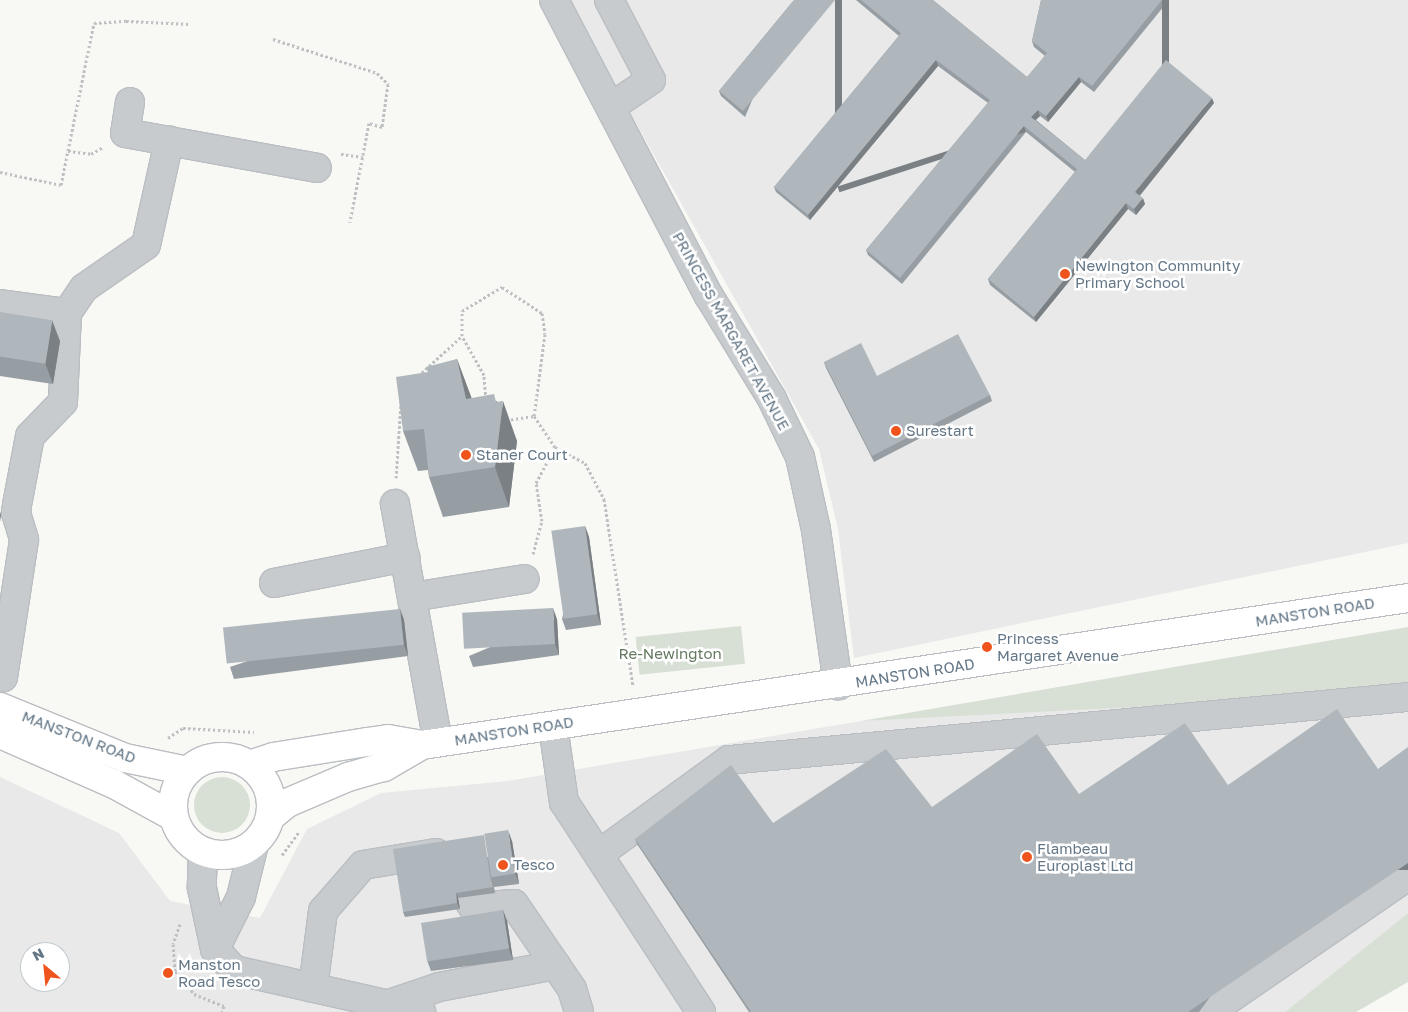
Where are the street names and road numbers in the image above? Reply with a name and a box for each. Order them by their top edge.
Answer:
street label: PRINCESS MARGARET AVENUE [669,229,793,433]
street label: MANSTON ROAD [1254,594,1376,630]
street label: MANSTON ROAD [854,655,976,691]
street label: MANSTON ROAD [19,707,139,767]
street label: MANSTON ROAD [453,713,575,749]

